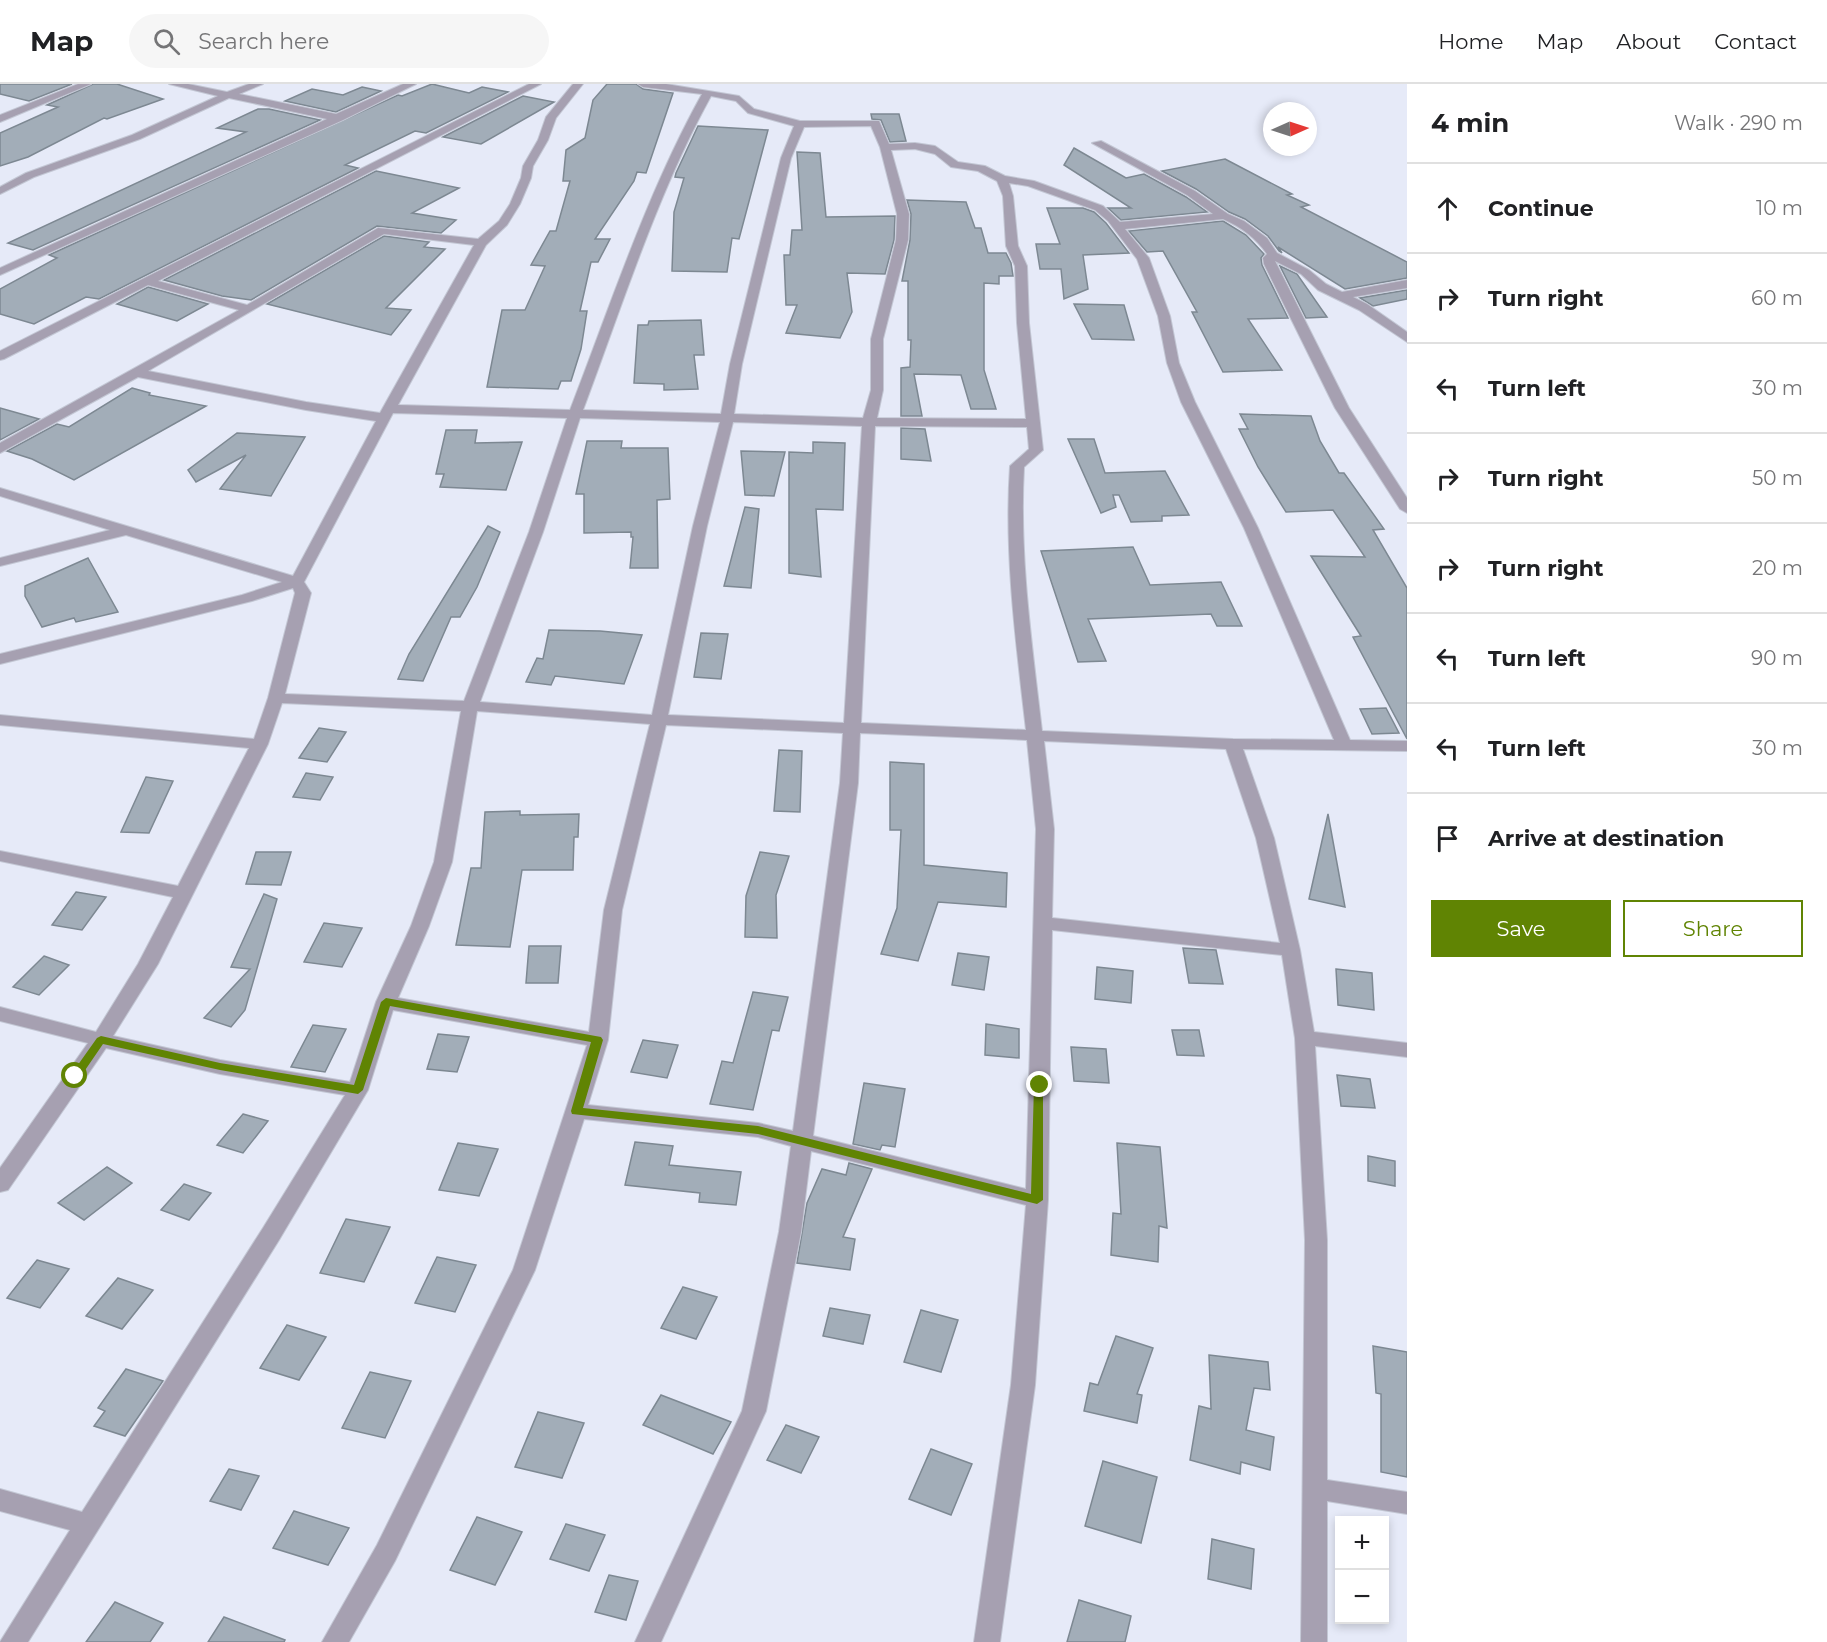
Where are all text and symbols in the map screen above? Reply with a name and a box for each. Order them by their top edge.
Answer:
search box [129,14,549,68]
text: Map [30,24,93,58]
icon: search [150,25,183,58]
text: Search here [198,28,329,55]
text: Home [1438,29,1503,54]
text: Map [1536,29,1583,54]
text: About [1616,29,1681,54]
text: Contact [1714,29,1797,54]
north arrow [1263,102,1317,156]
text: 4 min [1431,107,1509,139]
text: Walk · 290 m [1674,111,1803,135]
icon: ahead [1431,192,1464,225]
text: Continue [1488,195,1594,222]
text: 10 m [1756,196,1803,220]
icon: right [1431,282,1464,315]
text: Turn right [1488,285,1603,312]
text: 60 m [1751,286,1803,310]
icon: left [1431,372,1464,405]
text: Turn left [1488,375,1586,402]
text: 30 m [1752,376,1803,400]
icon: right [1431,462,1464,495]
text: Turn right [1488,465,1603,492]
text: 50 m [1752,466,1803,490]
icon: right [1431,552,1464,585]
text: Turn right [1488,555,1603,582]
text: 20 m [1752,556,1803,580]
icon: left [1431,642,1464,675]
text: Turn left [1488,645,1586,672]
text: 90 m [1751,646,1803,670]
icon: left [1431,732,1464,765]
text: Turn left [1488,735,1586,762]
text: 30 m [1752,736,1803,760]
icon: arrive [1431,822,1464,855]
text: Arrive at destination [1488,825,1724,852]
button: Save [1431,900,1611,957]
button: Share [1623,900,1803,957]
route start [61,1062,87,1088]
route end [1026,1071,1052,1097]
map controls [1335,1516,1389,1624]
button: + [1335,1516,1389,1570]
button: − [1335,1570,1389,1624]

